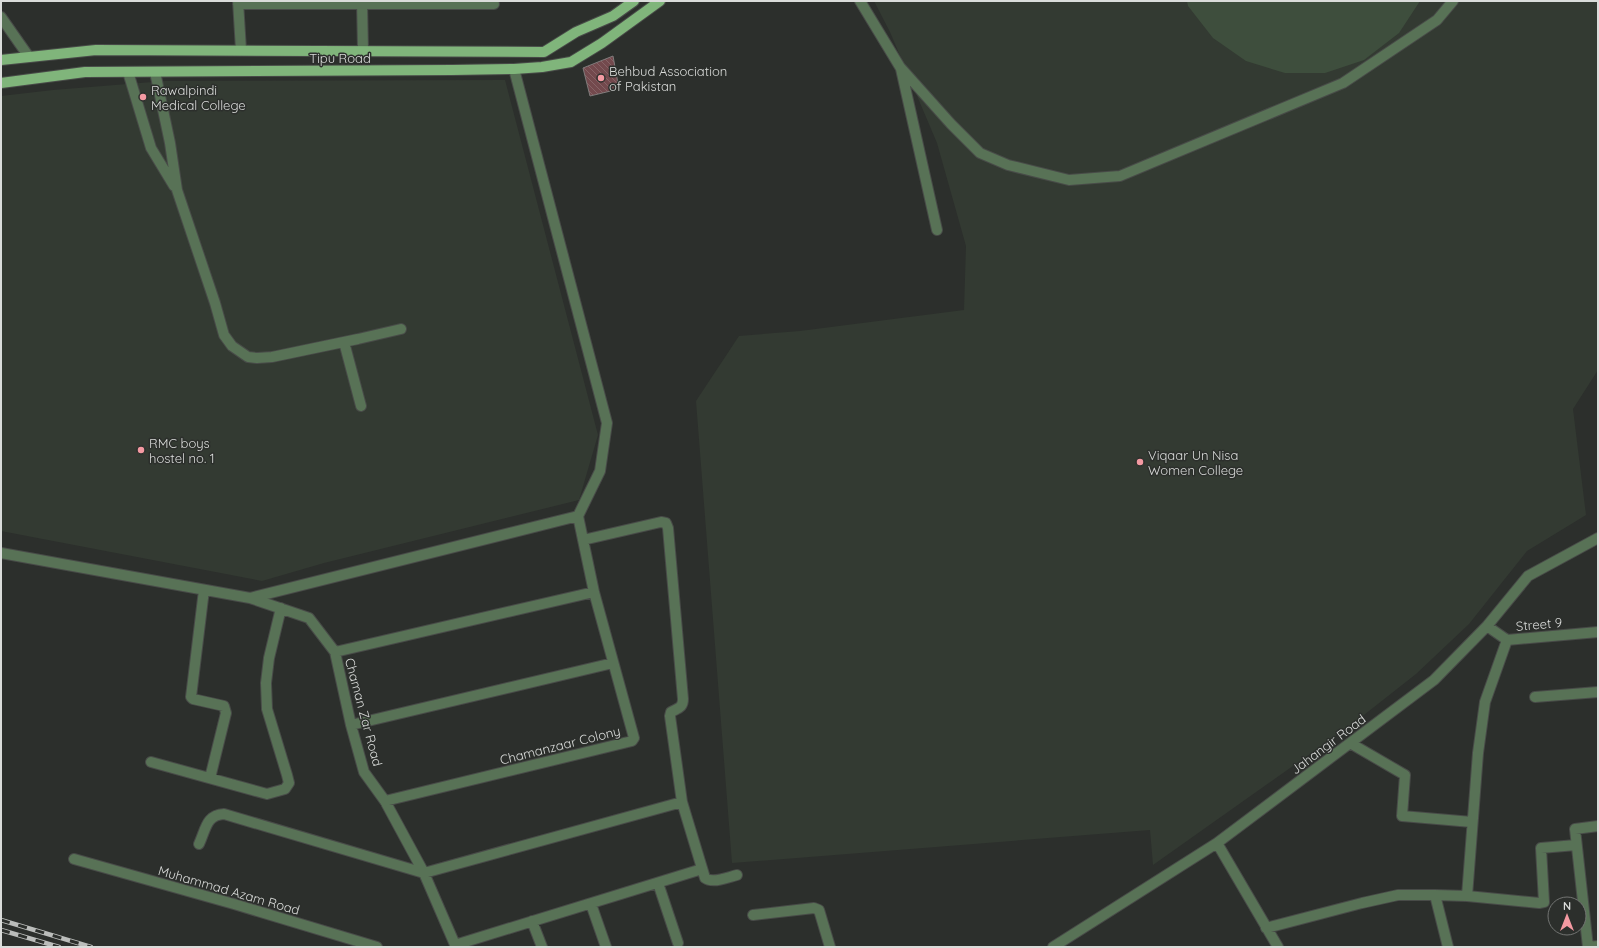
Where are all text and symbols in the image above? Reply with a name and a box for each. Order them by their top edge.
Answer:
street label: Tipu Road [309,50,371,66]
place label: Behbud Association of Pakistan [609,63,727,94]
marker: Behbud Association of Pakistan [596,73,606,83]
place label: Rawalpindi Medical College [151,82,246,113]
marker: Rawalpindi Medical College [138,92,148,102]
place label: RMC boys hostel no. 1 [149,435,215,466]
marker: RMC boys hostel no. 1 [136,445,146,455]
place label: Viqaar Un Nisa Women College [1148,447,1243,478]
marker: Viqaar Un Nisa Women College [1135,457,1145,467]
street label: Street 9 [1515,614,1563,634]
street label: Chaman Zar Road [342,656,386,768]
street label: Jahangir Road [1287,711,1369,777]
street label: Chamanzaar Colony [498,722,622,768]
street label: Muhammad Azam Road [156,862,302,918]
north arrow [1547,896,1587,936]
text: N [1563,899,1571,913]

